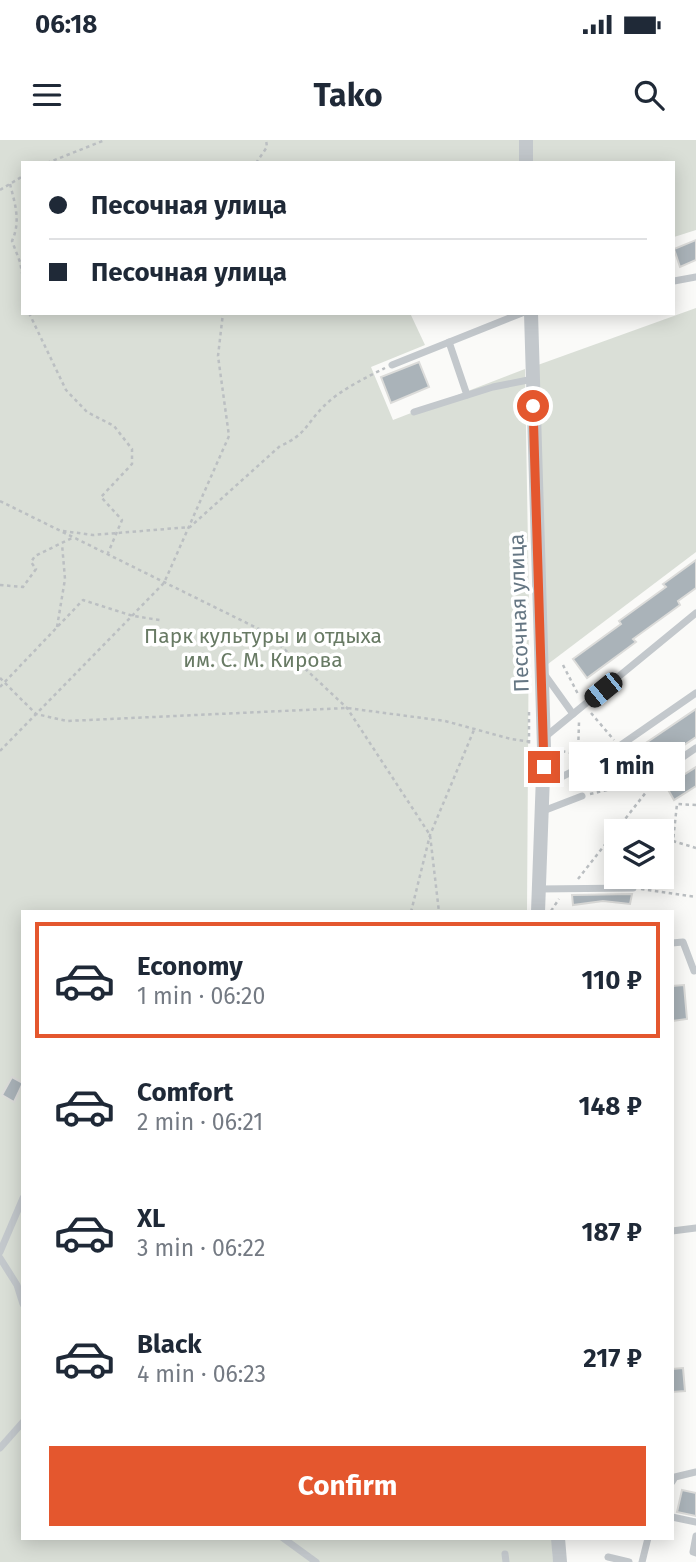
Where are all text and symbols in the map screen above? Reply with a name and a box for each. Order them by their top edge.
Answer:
text: 06:18 [35,9,97,40]
icon: menu [28,76,66,114]
text: Tako [313,76,383,114]
icon: search [630,76,668,114]
text: Песочная улица [91,190,287,221]
text: Песочная улица [91,257,287,288]
route start [517,390,549,422]
street label: Песочная улица [503,533,535,693]
park label: Парк культуры и отдыха им. С. М. Кирова [144,623,382,673]
car [581,669,626,711]
callout: 1 min [568,742,684,792]
route end [528,751,560,783]
text: 1 min [599,752,655,780]
map controls [604,819,674,889]
button: layers [604,819,674,889]
icon: car [53,949,116,1012]
text: Economy [137,951,243,982]
text: 110 ₽ [581,965,642,996]
text: 1 min · 06:20 [137,982,265,1010]
icon: car [53,1075,116,1138]
text: Comfort [137,1077,233,1108]
text: 148 ₽ [579,1091,642,1122]
text: 2 min · 06:21 [137,1108,263,1136]
icon: car [53,1201,116,1264]
text: XL [137,1203,165,1234]
text: 187 ₽ [581,1217,642,1248]
text: 3 min · 06:22 [137,1234,265,1262]
icon: car [53,1327,116,1390]
text: Black [137,1329,202,1360]
text: 217 ₽ [583,1343,642,1374]
text: 4 min · 06:23 [137,1360,266,1388]
button: Confirm [49,1446,646,1526]

